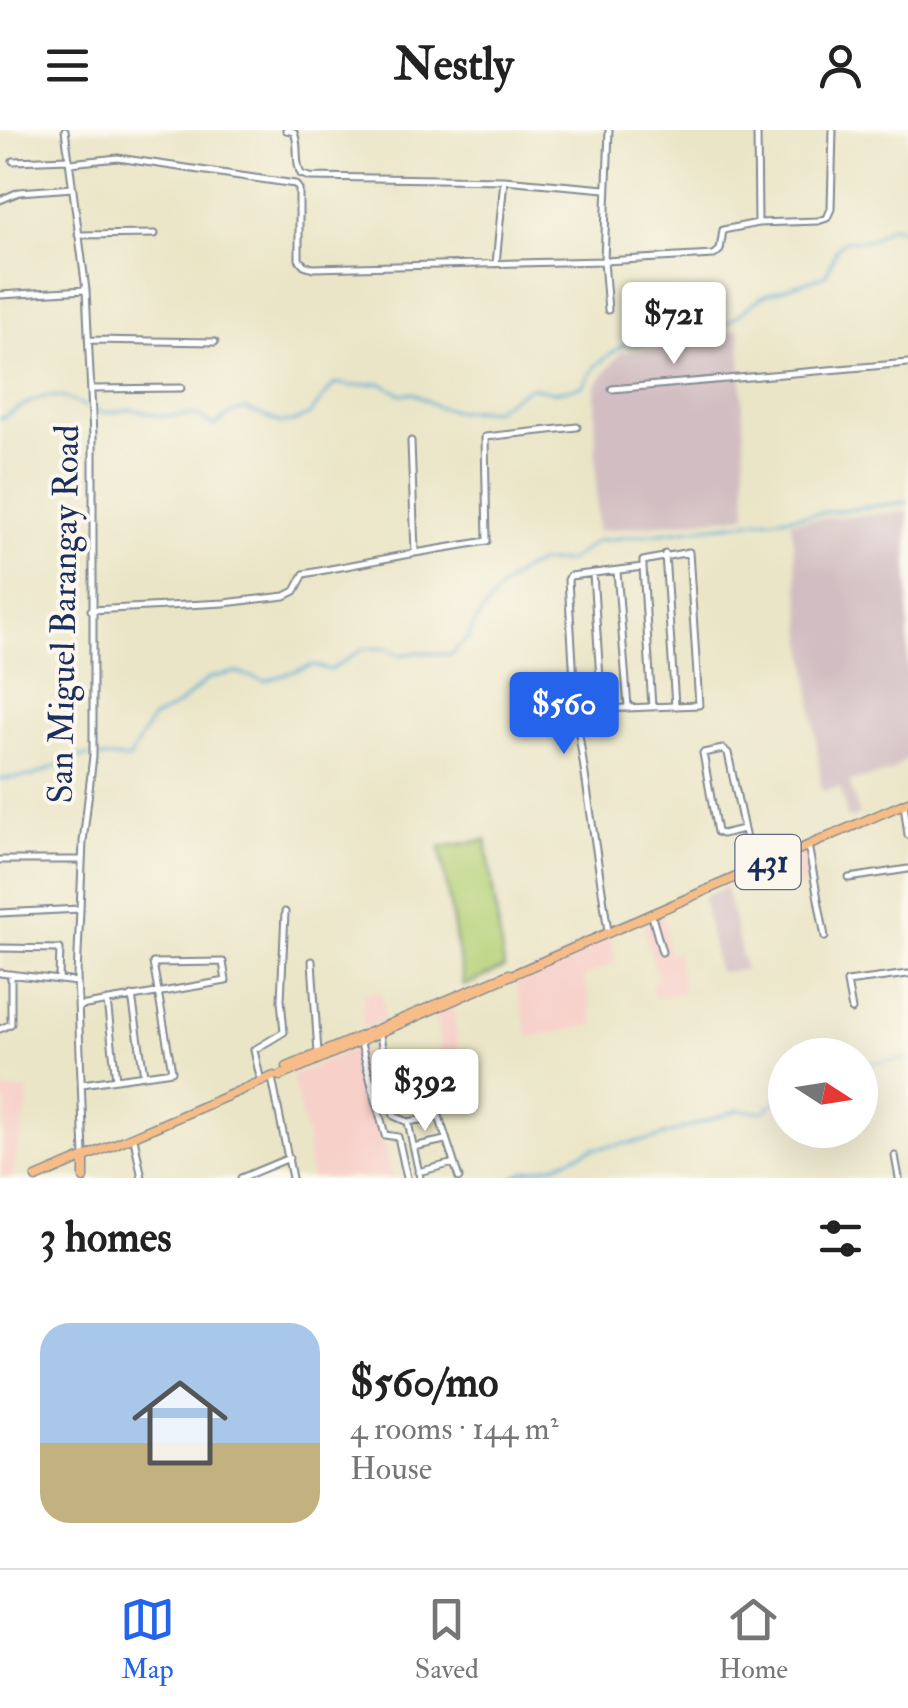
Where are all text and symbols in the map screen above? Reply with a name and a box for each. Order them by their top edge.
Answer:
text: Nestly [394,37,514,93]
icon: menu [40,38,95,93]
icon: person [813,38,868,93]
pin: $721 [615,282,733,367]
text: $721 [644,294,704,334]
street label: San Miguel Barangay Road [39,424,89,804]
pin: $560 [505,672,623,757]
text: $560 [532,684,596,724]
road number: 431 [736,835,800,889]
north arrow [768,1038,878,1148]
map controls [768,1038,878,1148]
pin: $392 [366,1049,484,1134]
text: $392 [393,1061,457,1101]
icon: filters [813,1211,868,1266]
text: 3 homes [40,1212,172,1264]
text: $560/mo [350,1357,498,1409]
icon: home [120,1363,240,1483]
text: 4 rooms · 144 m² [350,1409,559,1449]
text: House [350,1449,432,1489]
tab: Map [120,1592,175,1687]
tab: Saved [415,1592,479,1687]
tab: Home [719,1592,788,1687]

